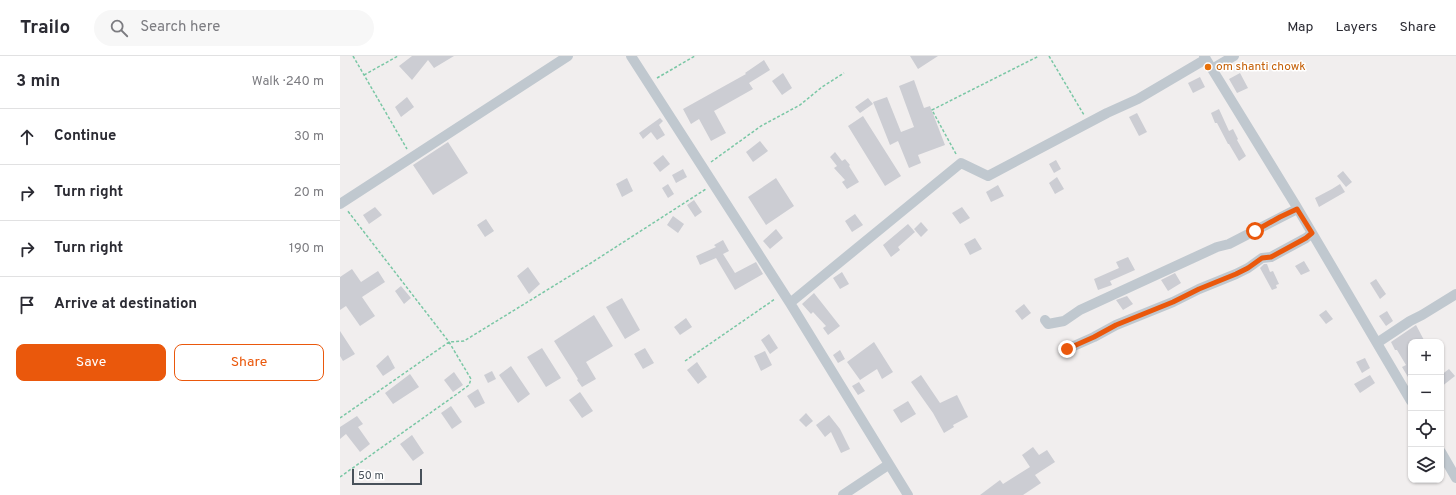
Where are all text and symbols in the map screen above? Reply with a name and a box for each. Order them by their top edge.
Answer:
search box [94,10,374,46]
text: Trailo [20,16,70,40]
icon: search [108,17,130,39]
text: Search here [140,18,220,37]
text: Map [1287,19,1313,36]
text: Layers [1335,19,1377,36]
text: Share [1399,19,1436,36]
place label: om shanti chowk [1216,59,1306,75]
marker: om shanti chowk [1203,62,1213,72]
text: 3 min [16,71,60,93]
text: Walk · 240 m [252,74,324,90]
icon: ahead [16,126,38,148]
text: Continue [54,127,116,146]
text: 30 m [294,129,324,145]
icon: right [16,182,38,204]
text: Turn right [54,183,123,202]
text: 20 m [294,185,324,201]
route start [1246,222,1264,240]
icon: right [16,238,38,260]
text: Turn right [54,239,123,258]
text: 190 m [289,241,324,257]
icon: arrive [16,294,38,316]
text: Arrive at destination [54,295,197,314]
map controls [1408,339,1444,483]
button: + [1408,339,1444,375]
route end [1058,340,1076,358]
button: Save [16,344,166,381]
button: Share [174,344,324,381]
button: − [1408,375,1444,411]
button: locate [1408,411,1444,447]
button: layers [1408,447,1444,483]
scale bar [352,467,422,486]
text: 50 m [358,469,384,483]

